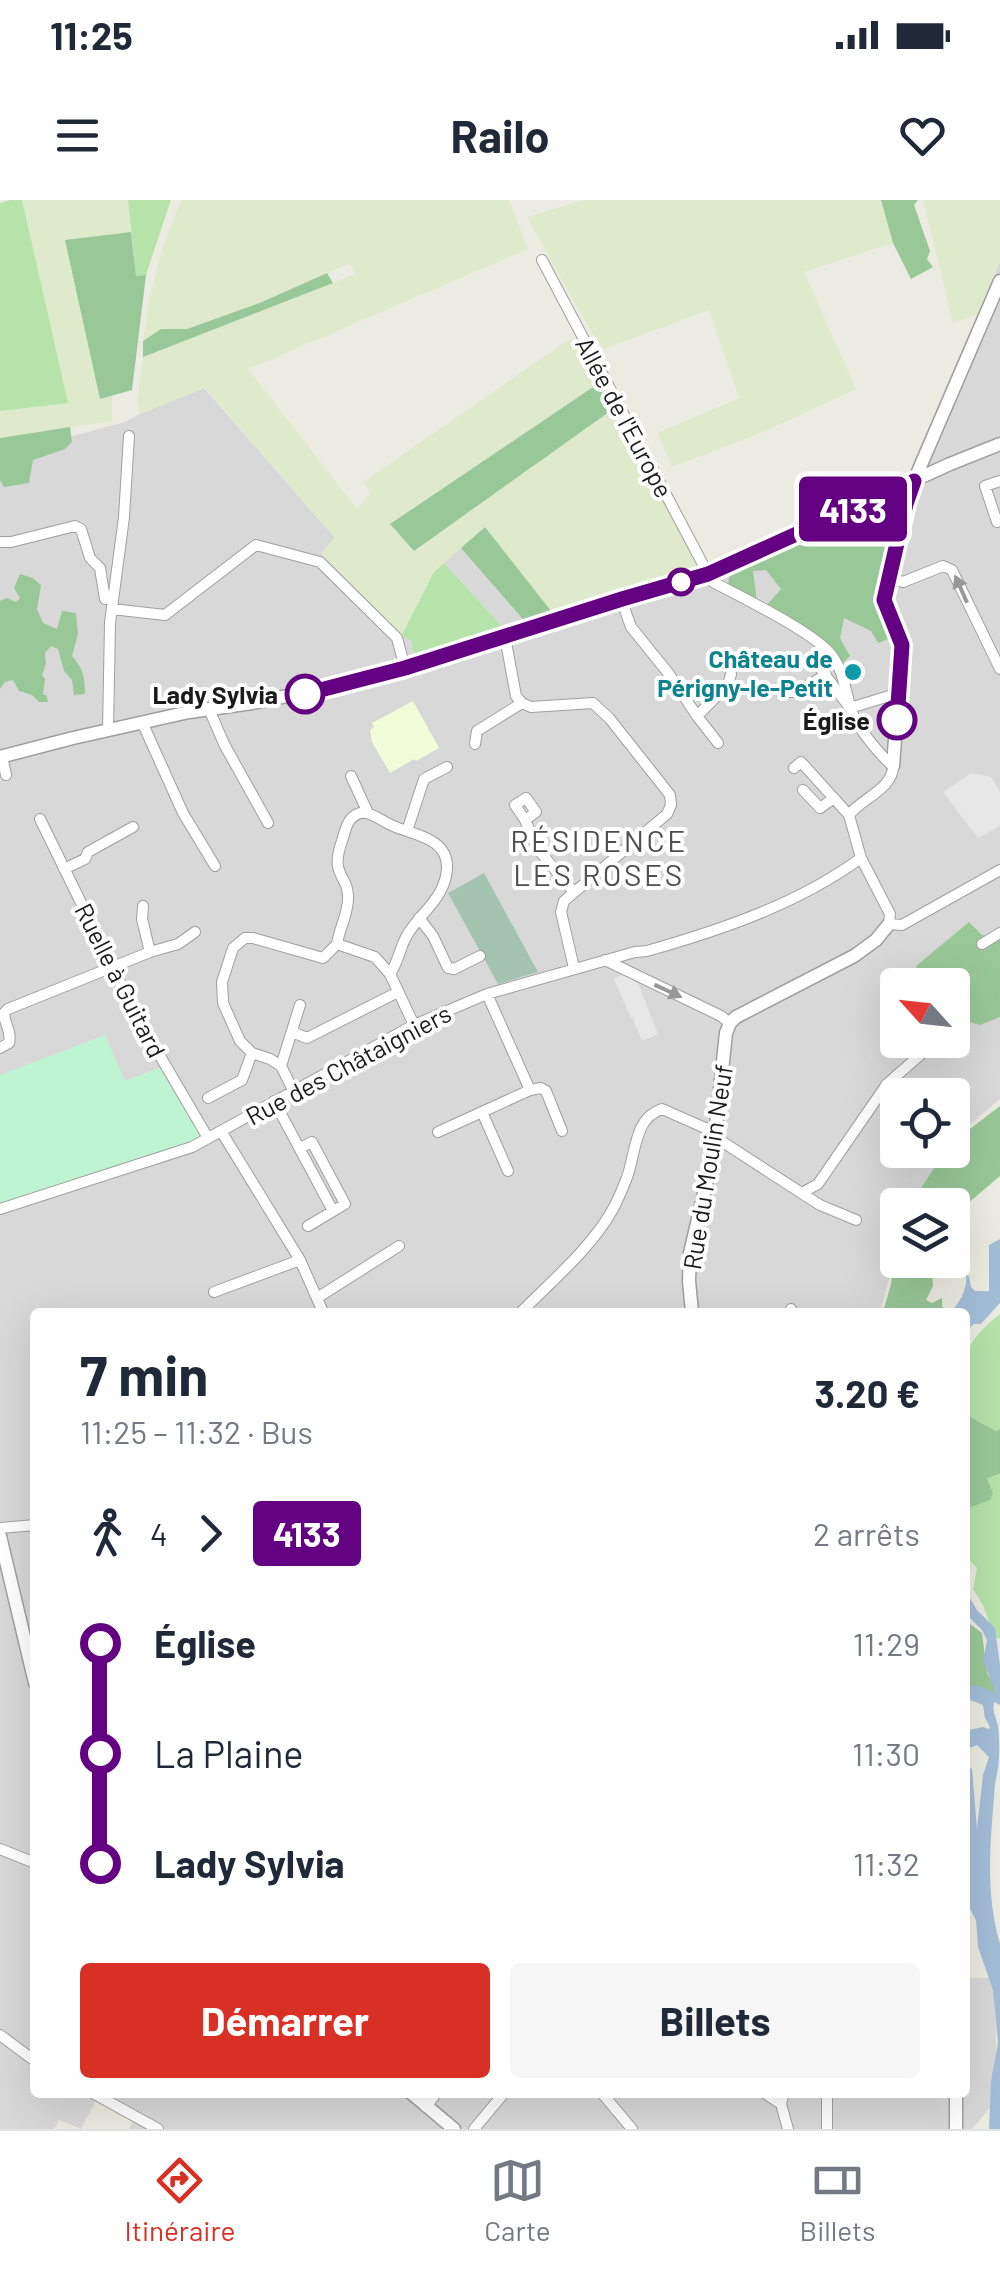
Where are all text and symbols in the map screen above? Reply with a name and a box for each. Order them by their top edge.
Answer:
text: 11:25 [50,12,133,58]
icon: menu [50,108,105,163]
text: Railo [451,108,549,162]
icon: heart [895,108,950,163]
street label: Allée de l'Europe [570,332,680,502]
line badge: 4133 [783,476,923,542]
text: 4133 [819,488,887,530]
unlabelled marker [668,569,694,595]
one-way arrow [953,574,969,604]
place label: Château de Périgny-le-Petit [657,643,833,702]
marker: Château de Périgny-le-Petit [842,661,864,683]
marker: Lady Sylvia [286,675,324,713]
place label: Lady Sylvia [153,679,278,709]
marker: Église [878,701,916,739]
place label: Église [803,705,870,735]
district label: RÉSIDENCE LES ROSES [510,822,688,892]
street label: Ruelle à Guitard [69,898,173,1062]
north arrow [880,968,970,1058]
map controls [880,968,970,1278]
one-way arrow [654,982,683,999]
street label: Rue des Châtaigniers [240,997,456,1131]
street label: Rue du Moulin Neuf [676,1062,738,1272]
button: locate [880,1078,970,1168]
button: layers [880,1188,970,1278]
text: 7 min [80,1341,208,1407]
text: 3.20 € [815,1370,920,1416]
text: 11:25 – 11:32 · Bus [80,1412,313,1450]
icon: walk [80,1506,135,1561]
icon: forward [183,1506,238,1561]
text: 4133 [273,1512,341,1554]
text: 4 [150,1514,168,1552]
text: 2 arrêts [813,1514,920,1552]
text: Église [154,1620,256,1666]
text: 11:29 [853,1624,920,1662]
text: La Plaine [154,1730,303,1776]
text: 11:30 [852,1734,920,1772]
text: Lady Sylvia [154,1840,345,1886]
text: 11:32 [853,1844,920,1882]
button: Démarrer [80,1963,490,2078]
button: Billets [510,1963,920,2078]
tab: Itinéraire [124,2153,235,2247]
tab: Carte [484,2153,551,2247]
tab: Billets [800,2153,876,2247]

